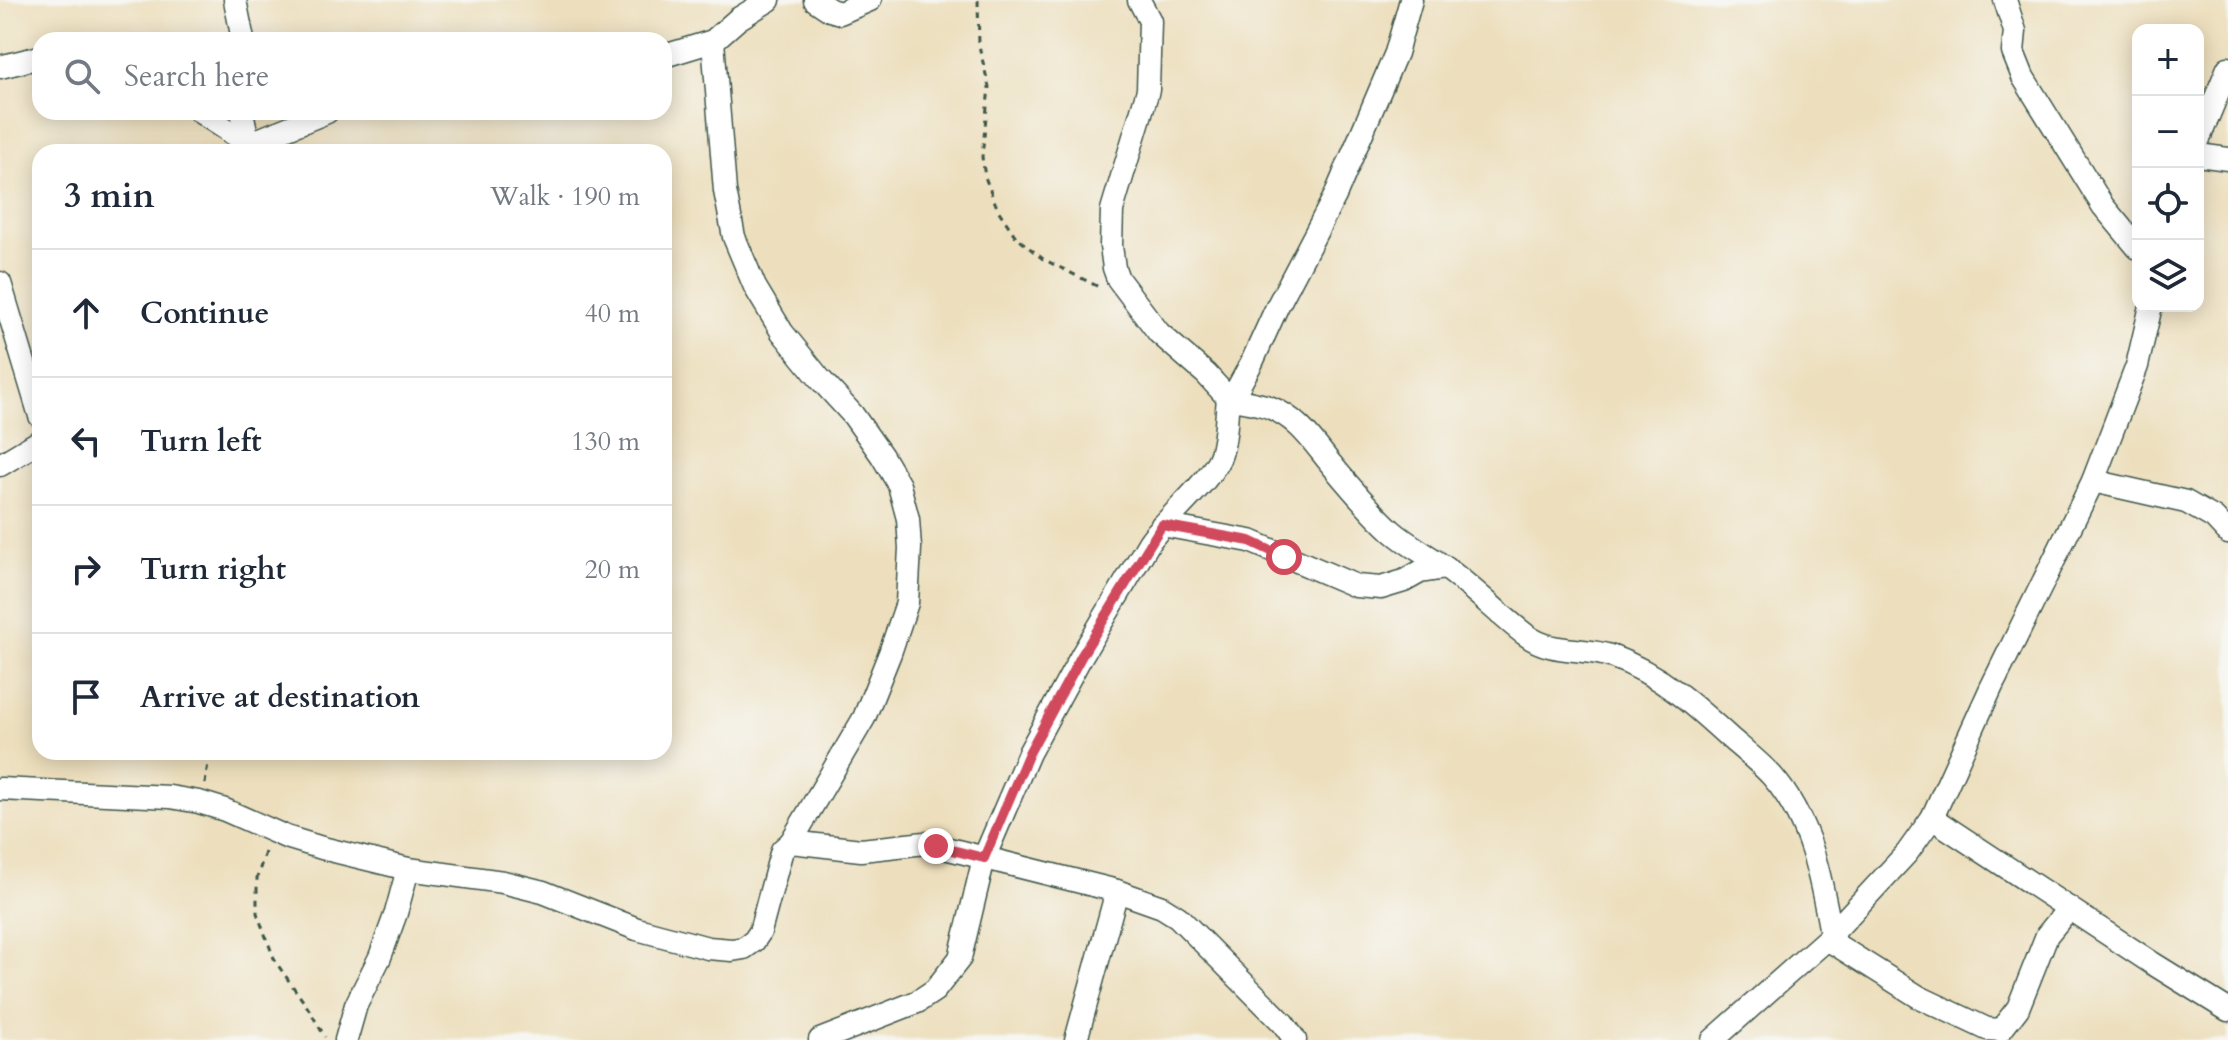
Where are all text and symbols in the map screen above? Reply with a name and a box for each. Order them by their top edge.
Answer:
map controls [2132,24,2204,312]
button: + [2132,24,2204,96]
search box [32,32,672,120]
icon: search [60,54,104,98]
text: Search here [124,56,269,97]
button: − [2132,96,2204,168]
button: locate [2132,168,2204,240]
text: 3 min [64,173,155,219]
text: Walk · 190 m [490,179,640,214]
button: layers [2132,240,2204,312]
icon: ahead [64,291,108,335]
text: Continue [140,293,269,334]
text: 40 m [584,296,640,331]
icon: left [64,419,108,463]
text: Turn left [140,421,262,462]
text: 130 m [571,424,640,459]
route start [1266,539,1302,575]
icon: right [64,547,108,591]
text: Turn right [140,549,286,590]
text: 20 m [584,552,640,587]
icon: arrive [64,675,108,719]
text: Arrive at destination [140,677,420,718]
route end [918,828,954,864]

